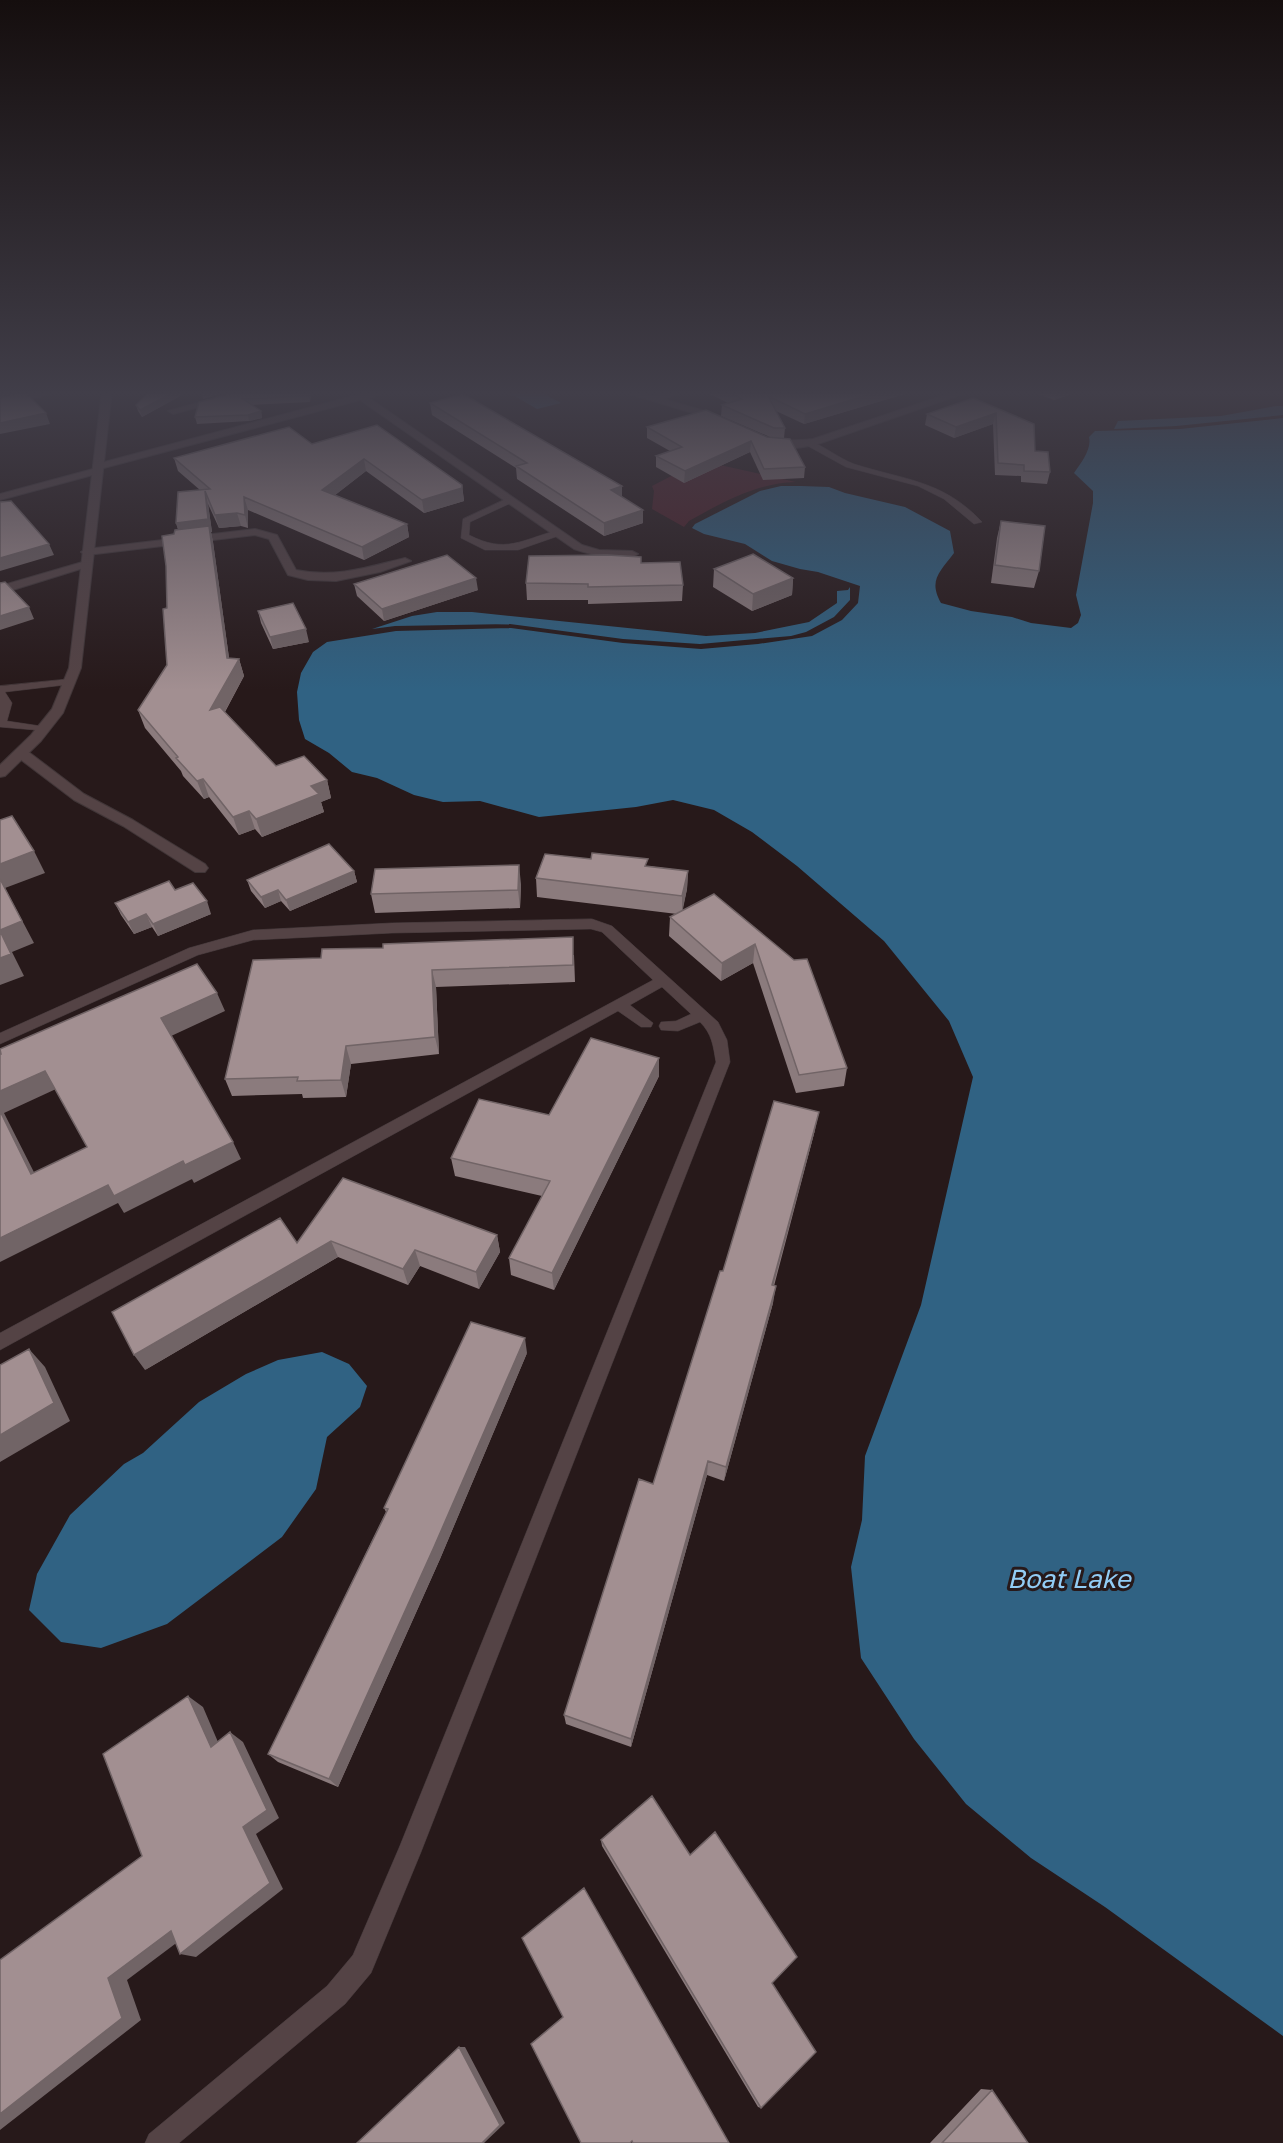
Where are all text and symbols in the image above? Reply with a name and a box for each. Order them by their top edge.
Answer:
water label: Boat Lake [1007,1563,1133,1594]

